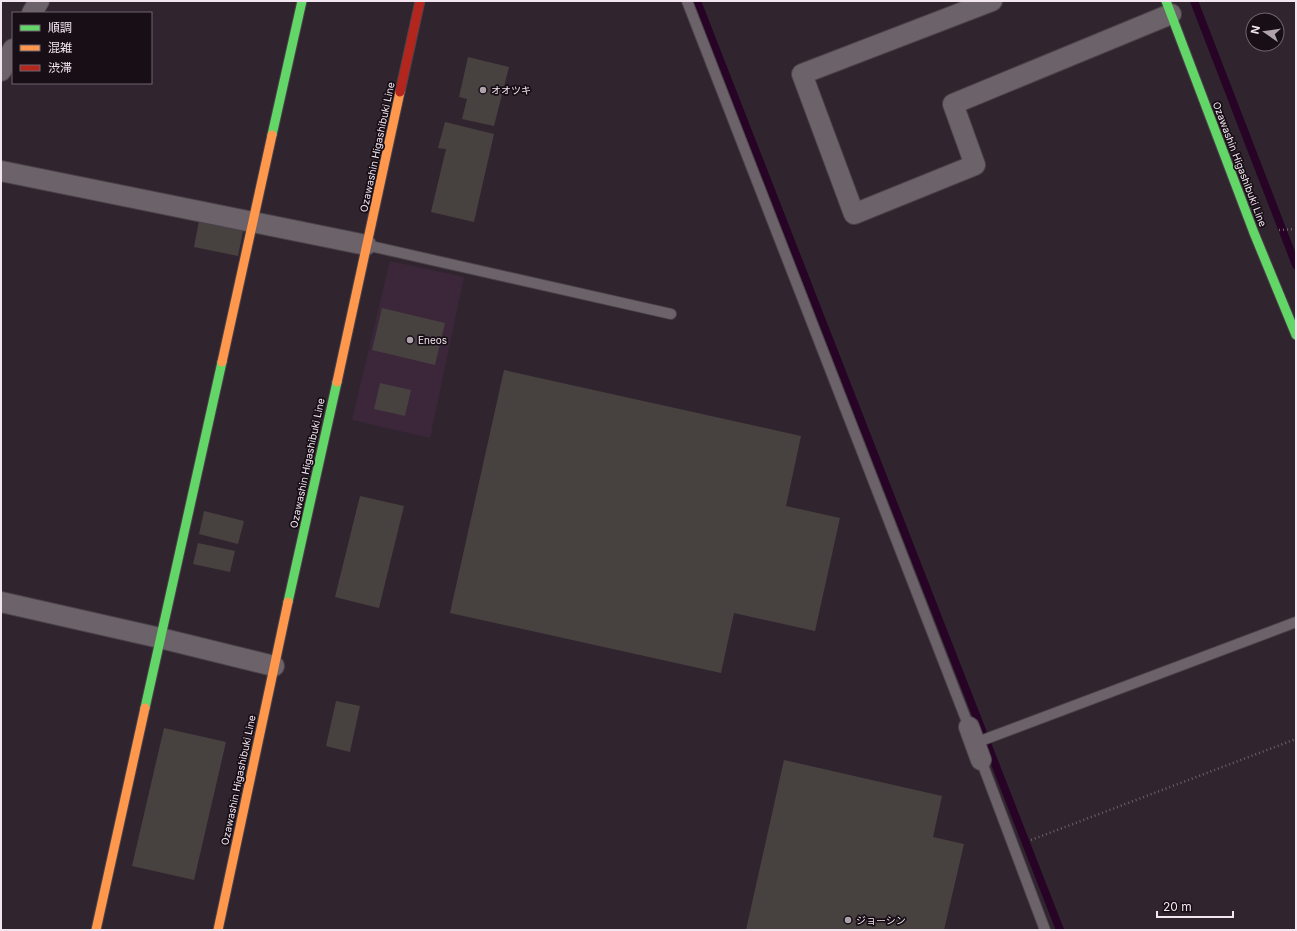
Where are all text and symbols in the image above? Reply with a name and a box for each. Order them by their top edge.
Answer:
legend [12,12,152,84]
north arrow [1245,12,1285,52]
text: 順調 [48,20,72,35]
text: N [1247,24,1263,35]
text: 混雑 [48,40,72,55]
text: 渋滞 [48,60,72,75]
street label: Ozawashin Higashibuki Line [357,81,397,213]
place label: オオツキ [491,84,531,96]
marker: オオツキ [478,85,488,95]
street label: Ozawashin Higashibuki Line [1211,100,1269,228]
place label: Eneos [418,334,447,346]
marker: Eneos [405,335,415,345]
street label: Ozawashin Higashibuki Line [287,397,327,529]
street label: Ozawashin Higashibuki Line [218,714,258,846]
scale bar [1157,893,1233,919]
text: 20 m [1163,899,1192,914]
place label: ジョーシン [856,914,906,926]
marker: ジョーシン [843,915,853,925]

